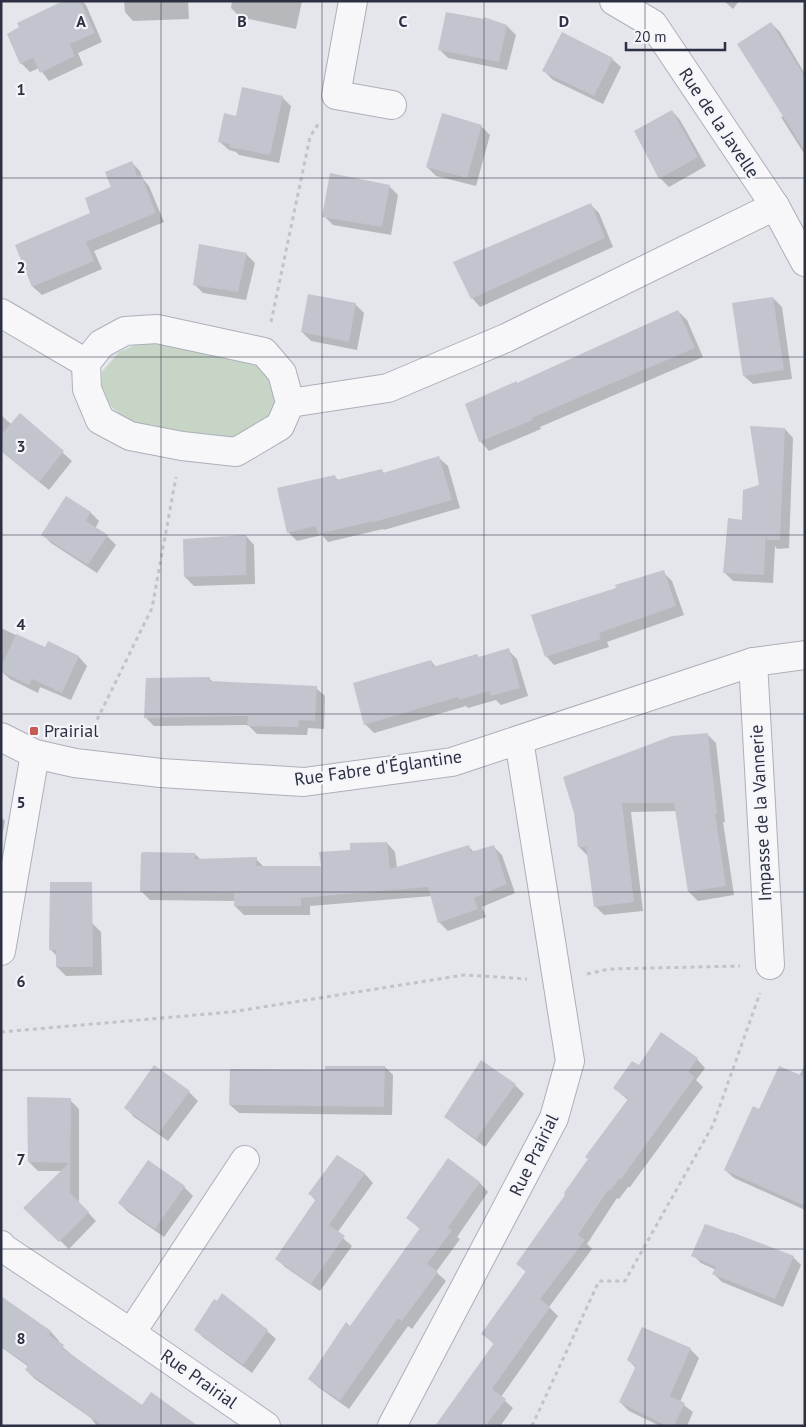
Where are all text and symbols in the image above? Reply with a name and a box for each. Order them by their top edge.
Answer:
text: A [76,11,86,31]
text: B [237,11,247,31]
text: C [399,11,408,31]
text: D [559,11,569,31]
scale bar [626,20,725,52]
text: 20 m [634,27,667,46]
street label: Rue de la Javelle [674,63,765,182]
text: 1 [16,79,26,99]
text: 2 [16,257,26,277]
text: 3 [16,436,26,456]
text: 4 [16,614,26,634]
place label: Prairial [44,719,99,742]
street label: Impasse de la Vannerie [744,724,777,902]
marker: Prairial [28,725,40,737]
street label: Rue Fabre d'Églantine [293,744,463,791]
text: 5 [16,792,26,812]
text: 6 [16,971,26,991]
street label: Rue Prairial [504,1109,564,1200]
text: 7 [16,1149,26,1169]
text: 8 [16,1328,26,1348]
street label: Rue Prairial [156,1344,243,1414]

